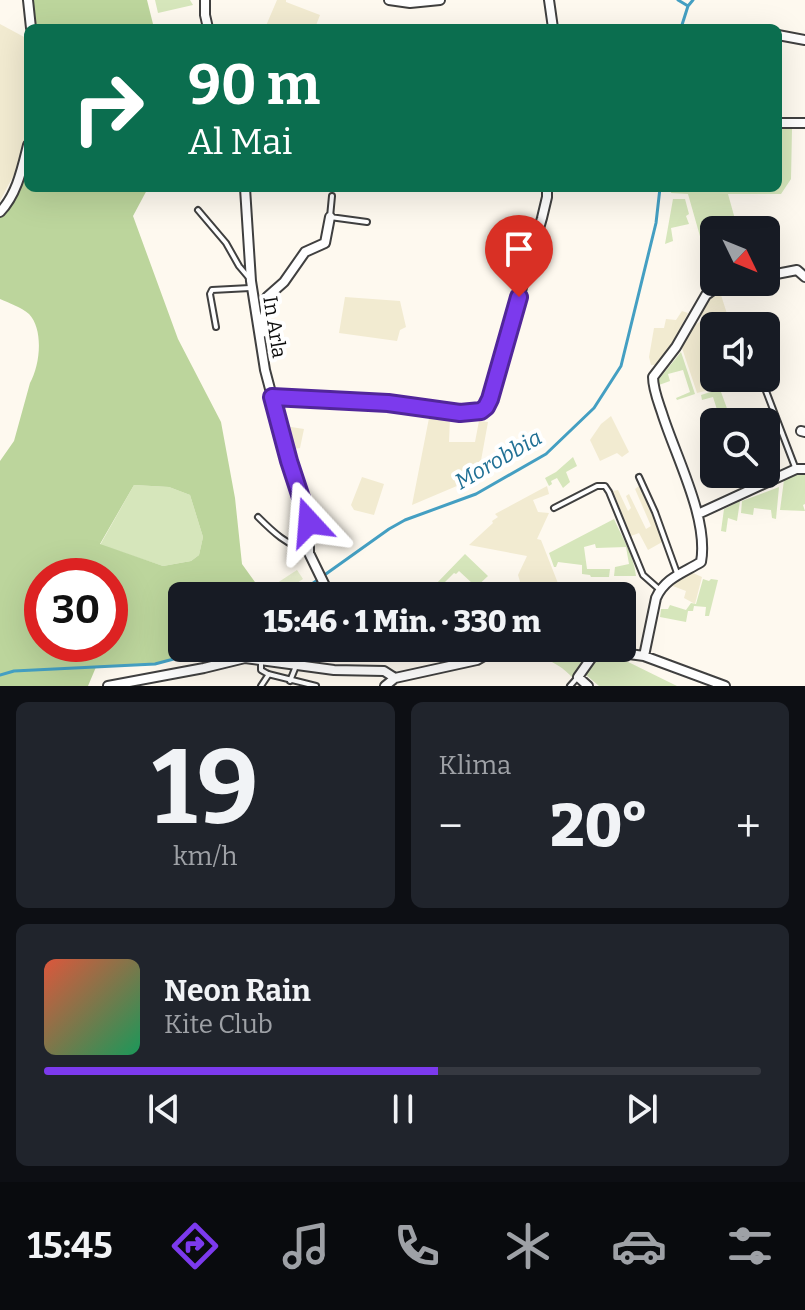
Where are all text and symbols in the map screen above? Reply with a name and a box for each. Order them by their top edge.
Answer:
text: 90 m [188,52,320,119]
icon: right [56,56,160,160]
text: Al Mai [188,120,293,164]
pin [485,215,553,297]
north arrow [700,216,780,296]
map controls [700,216,780,488]
icon: arrive [497,227,541,271]
street label: In Arla [258,294,292,360]
button: sound [700,312,780,392]
button: search [700,408,780,488]
water label: Morobbia [450,424,547,495]
position arrow [267,480,351,564]
speed limit sign: 30 [24,558,128,662]
text: 15:46 · 1 Min. · 330 m [264,604,541,640]
text: 19 [152,726,258,851]
text: Klima [439,750,511,781]
text: 20° [550,790,648,862]
text: − [439,800,463,853]
text: + [736,800,761,853]
text: km/h [173,841,237,872]
text: Neon Rain [164,973,311,1009]
text: Kite Club [164,1009,273,1040]
icon: previous [142,1087,186,1131]
icon: pause [381,1087,425,1131]
icon: next [620,1087,664,1131]
icon: directions [167,1218,223,1274]
icon: music [278,1218,334,1274]
icon: phone [389,1218,445,1274]
icon: climate [500,1218,556,1274]
icon: car [611,1218,667,1274]
icon: filters [722,1218,778,1274]
text: 15:45 [27,1224,113,1268]

